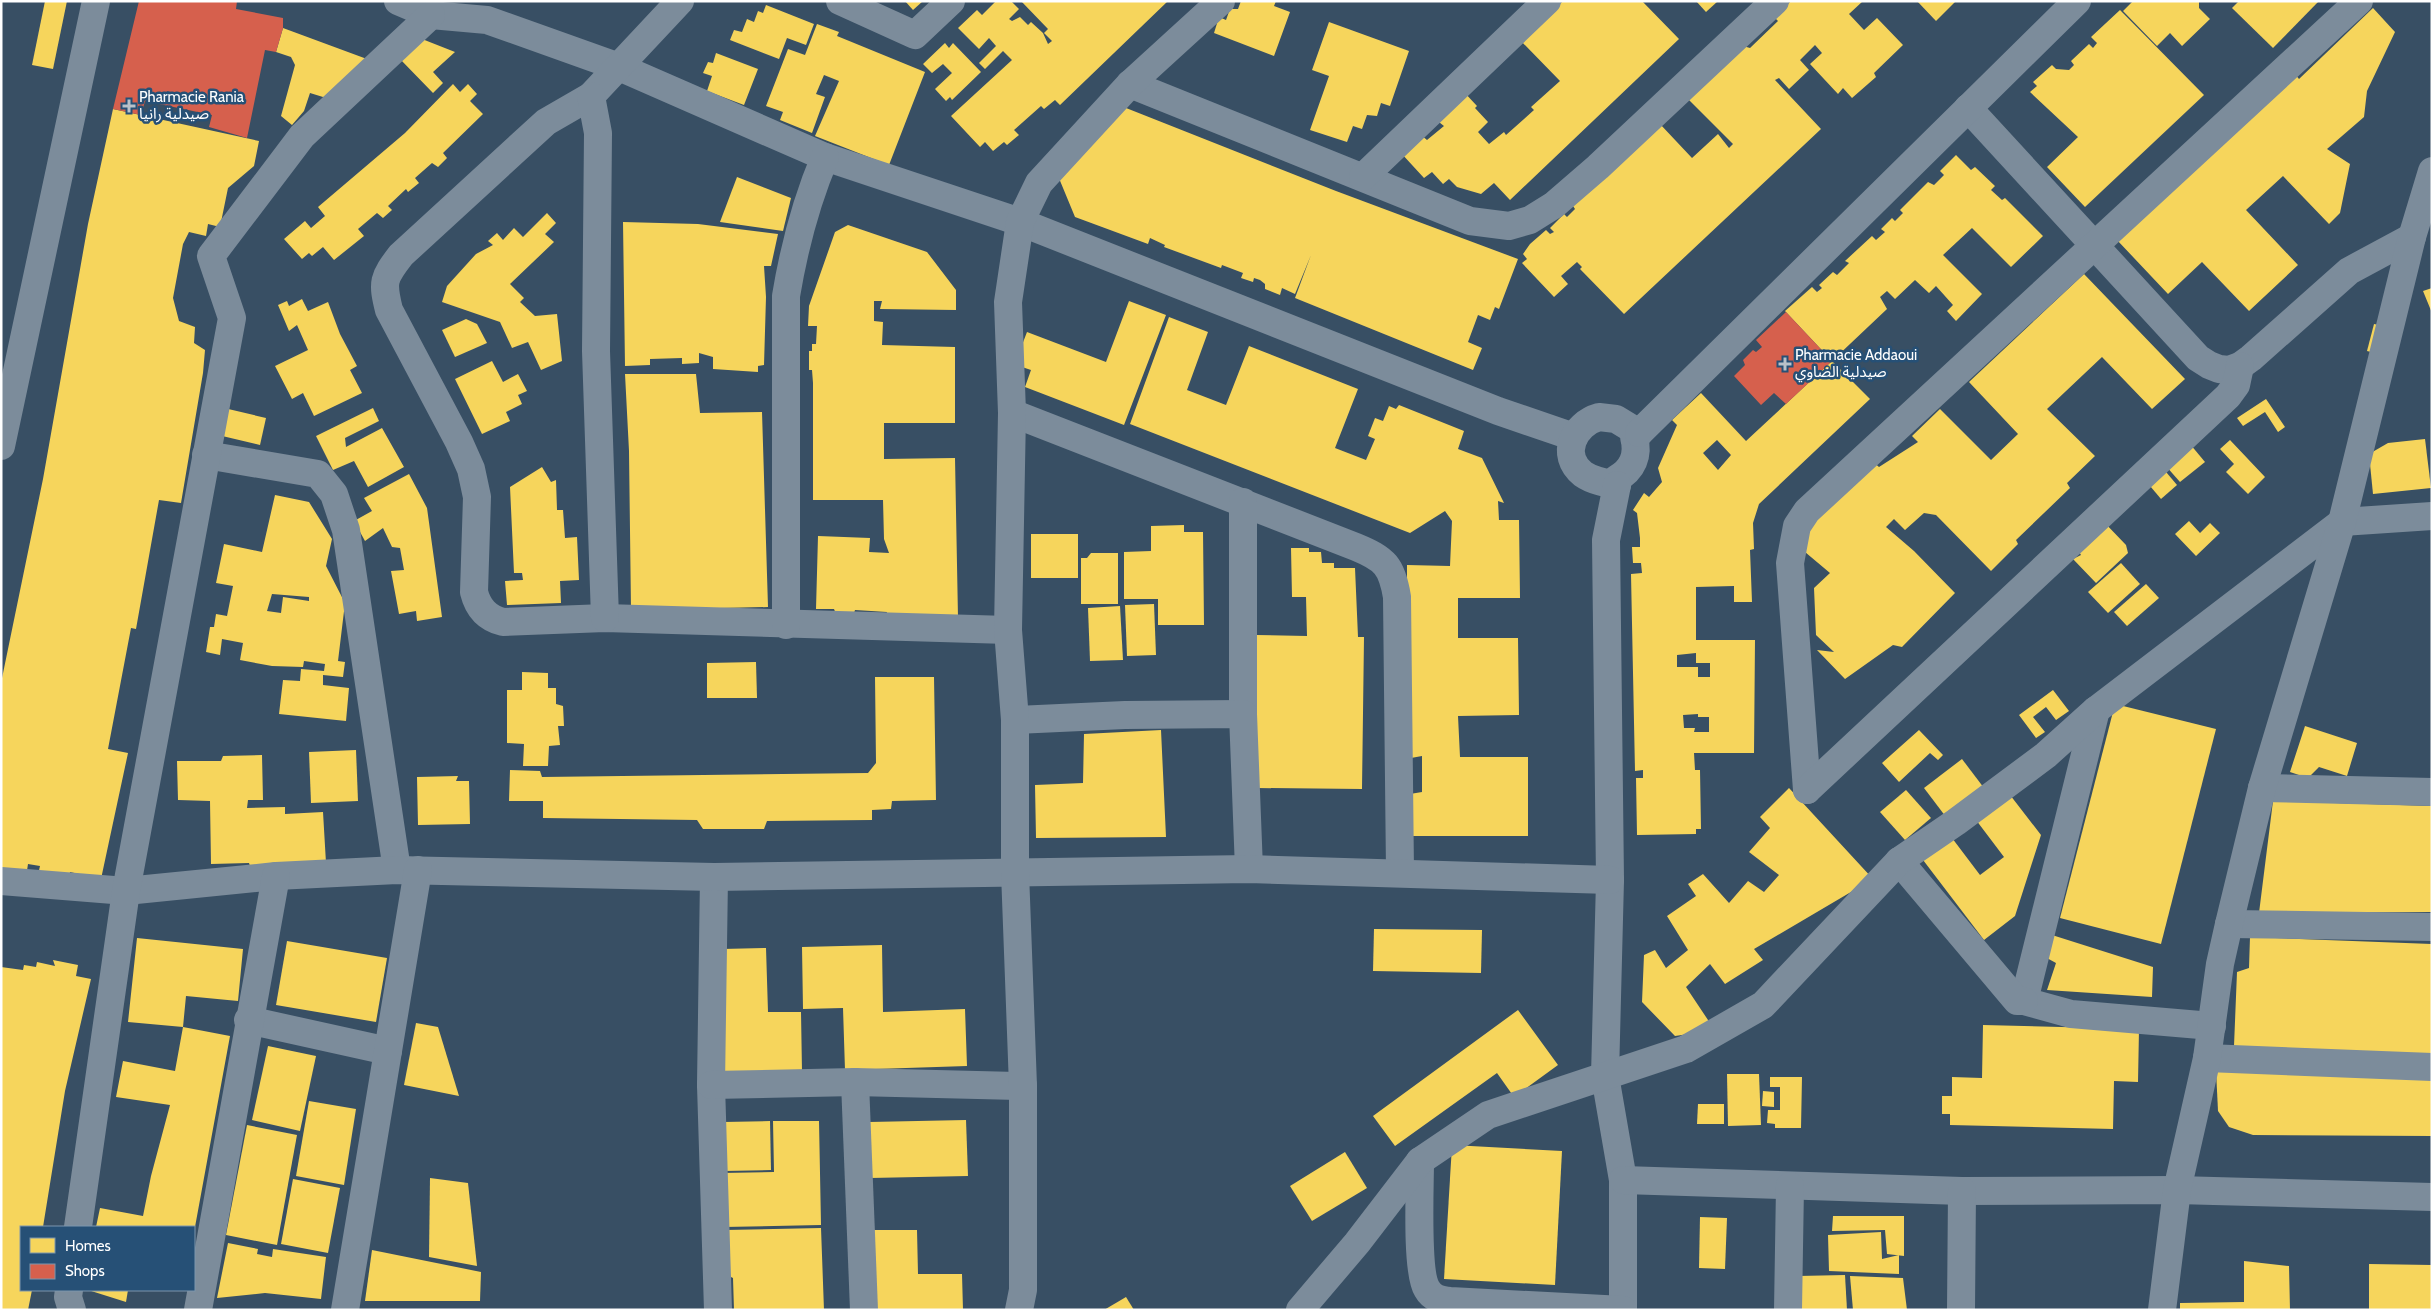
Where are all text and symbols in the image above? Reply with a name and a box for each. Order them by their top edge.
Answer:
place label: Pharmacie Rania صيدلية رانيا [139,88,245,123]
marker: Pharmacie Rania صيدلية رانيا [123,100,135,112]
place label: Pharmacie Addaoui صيدلية الضاوي [1795,346,1917,383]
marker: Pharmacie Addaoui صيدلية الضاوي [1779,358,1791,370]
legend [20,1226,195,1291]
text: Homes [65,1237,111,1255]
text: Shops [65,1262,105,1280]

